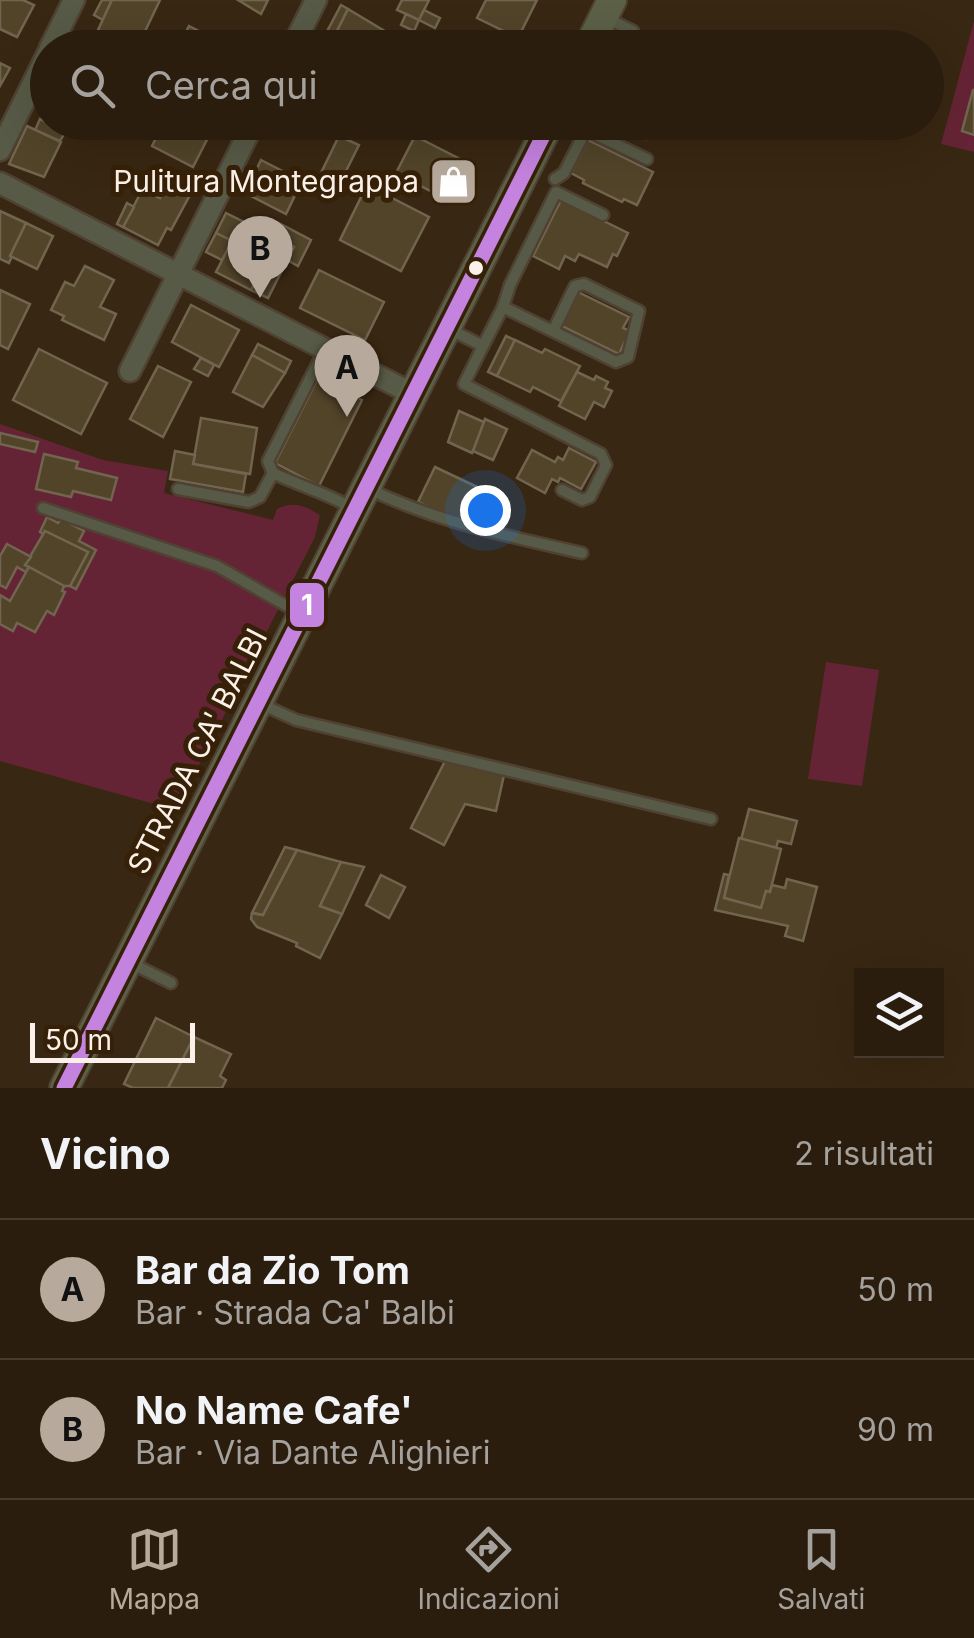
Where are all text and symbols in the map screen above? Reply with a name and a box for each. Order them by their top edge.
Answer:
search box [30,30,944,140]
icon: search [65,58,120,113]
text: Cerca qui [145,62,318,108]
shop icon: Pulitura Montegrappa [428,155,480,207]
place label: Pulitura Montegrappa [113,163,419,199]
pin: B [228,216,292,298]
unlabelled marker [466,258,486,278]
pin: A [314,334,380,417]
your location [460,485,511,536]
line badge: 1 [288,581,326,629]
text: 1 [301,588,313,622]
street label: STRADA CA' BALBI [120,622,274,880]
map controls [854,968,944,1058]
button: layers [854,968,944,1058]
scale bar [30,1018,195,1062]
text: 50 m [45,1023,112,1057]
text: Vicino [40,1128,171,1179]
text: 2 risultati [794,1134,934,1173]
text: Bar da Zio Tom [135,1247,410,1293]
text: A [61,1270,84,1309]
text: 50 m [857,1270,934,1309]
text: Bar · Strada Ca' Balbi [135,1293,455,1332]
text: No Name Cafe' [135,1387,413,1433]
text: B [62,1410,83,1449]
text: 90 m [857,1410,934,1449]
text: Bar · Via Dante Alighieri [135,1433,491,1472]
tab: Mappa [109,1522,200,1616]
tab: Indicazioni [418,1522,560,1616]
tab: Salvati [777,1522,865,1616]

